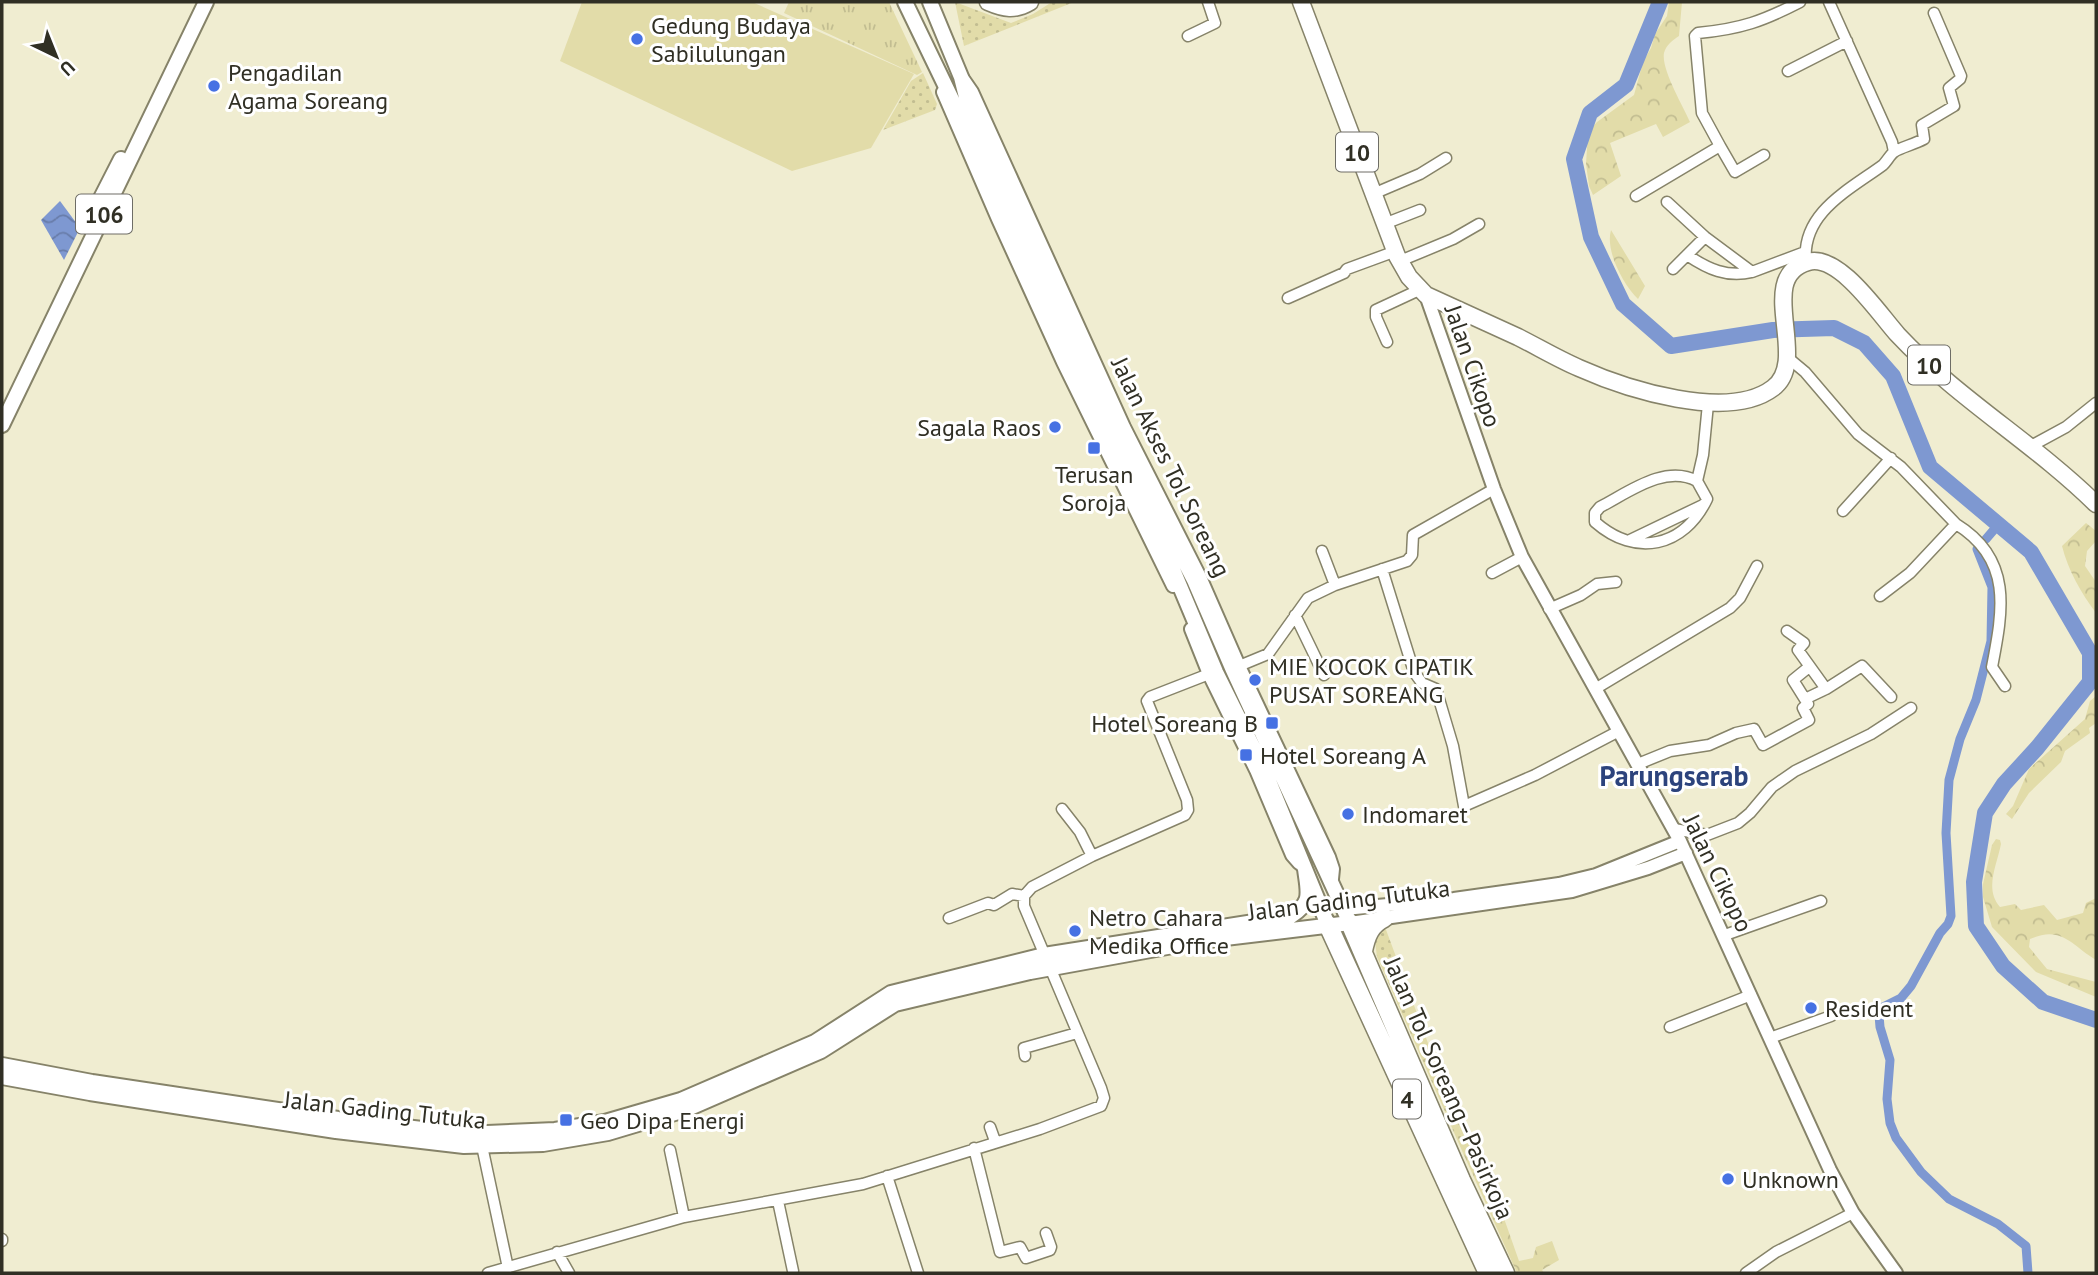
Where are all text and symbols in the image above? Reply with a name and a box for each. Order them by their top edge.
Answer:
place label: Gedung Budaya Sabilulungan [651,10,811,69]
north arrow [21,21,91,91]
marker: Gedung Budaya Sabilulungan [629,31,645,47]
text: U [55,56,80,81]
place label: Pengadilan Agama Soreang [228,57,388,116]
marker: Pengadilan Agama Soreang [206,78,222,94]
road number: 10 [1336,132,1378,172]
road number: 106 [76,195,132,234]
street label: Jalan Cikopo [1437,300,1508,431]
road number: 10 [1908,346,1950,384]
street label: Jalan Akses Tol Soreang [1104,351,1238,582]
place label: Sagala Raos [917,412,1041,443]
marker: Sagala Raos [1047,419,1063,435]
marker: Terusan Soroja [1086,440,1102,456]
place label: Terusan Soroja [1055,459,1133,518]
place label: MIE KOCOK CIPATIK PUSAT SOREANG [1269,651,1474,710]
marker: MIE KOCOK CIPATIK PUSAT SOREANG [1247,672,1263,688]
place label: Hotel Soreang B [1091,708,1258,739]
marker: Hotel Soreang B [1264,715,1280,731]
place label: Hotel Soreang A [1260,740,1426,771]
marker: Hotel Soreang A [1238,747,1254,763]
district label: Parungserab [1599,757,1749,794]
place label: Indomaret [1362,799,1468,830]
marker: Indomaret [1340,806,1356,822]
street label: Jalan Cikopo [1676,808,1760,937]
street label: Jalan Gading Tutuka [1245,872,1452,928]
place label: Netro Cahara Medika Office [1089,902,1229,961]
marker: Netro Cahara Medika Office [1067,923,1083,939]
street label: Jalan Tol Soreang–Pasirkoja [1377,951,1521,1224]
place label: Resident [1825,993,1913,1024]
marker: Resident [1803,1000,1819,1016]
road number: 4 [1393,1080,1421,1118]
street label: Jalan Gading Tutuka [281,1084,488,1136]
place label: Geo Dipa Energi [580,1105,745,1136]
marker: Geo Dipa Energi [558,1112,574,1128]
place label: Unknown [1742,1164,1839,1195]
marker: Unknown [1720,1171,1736,1187]

